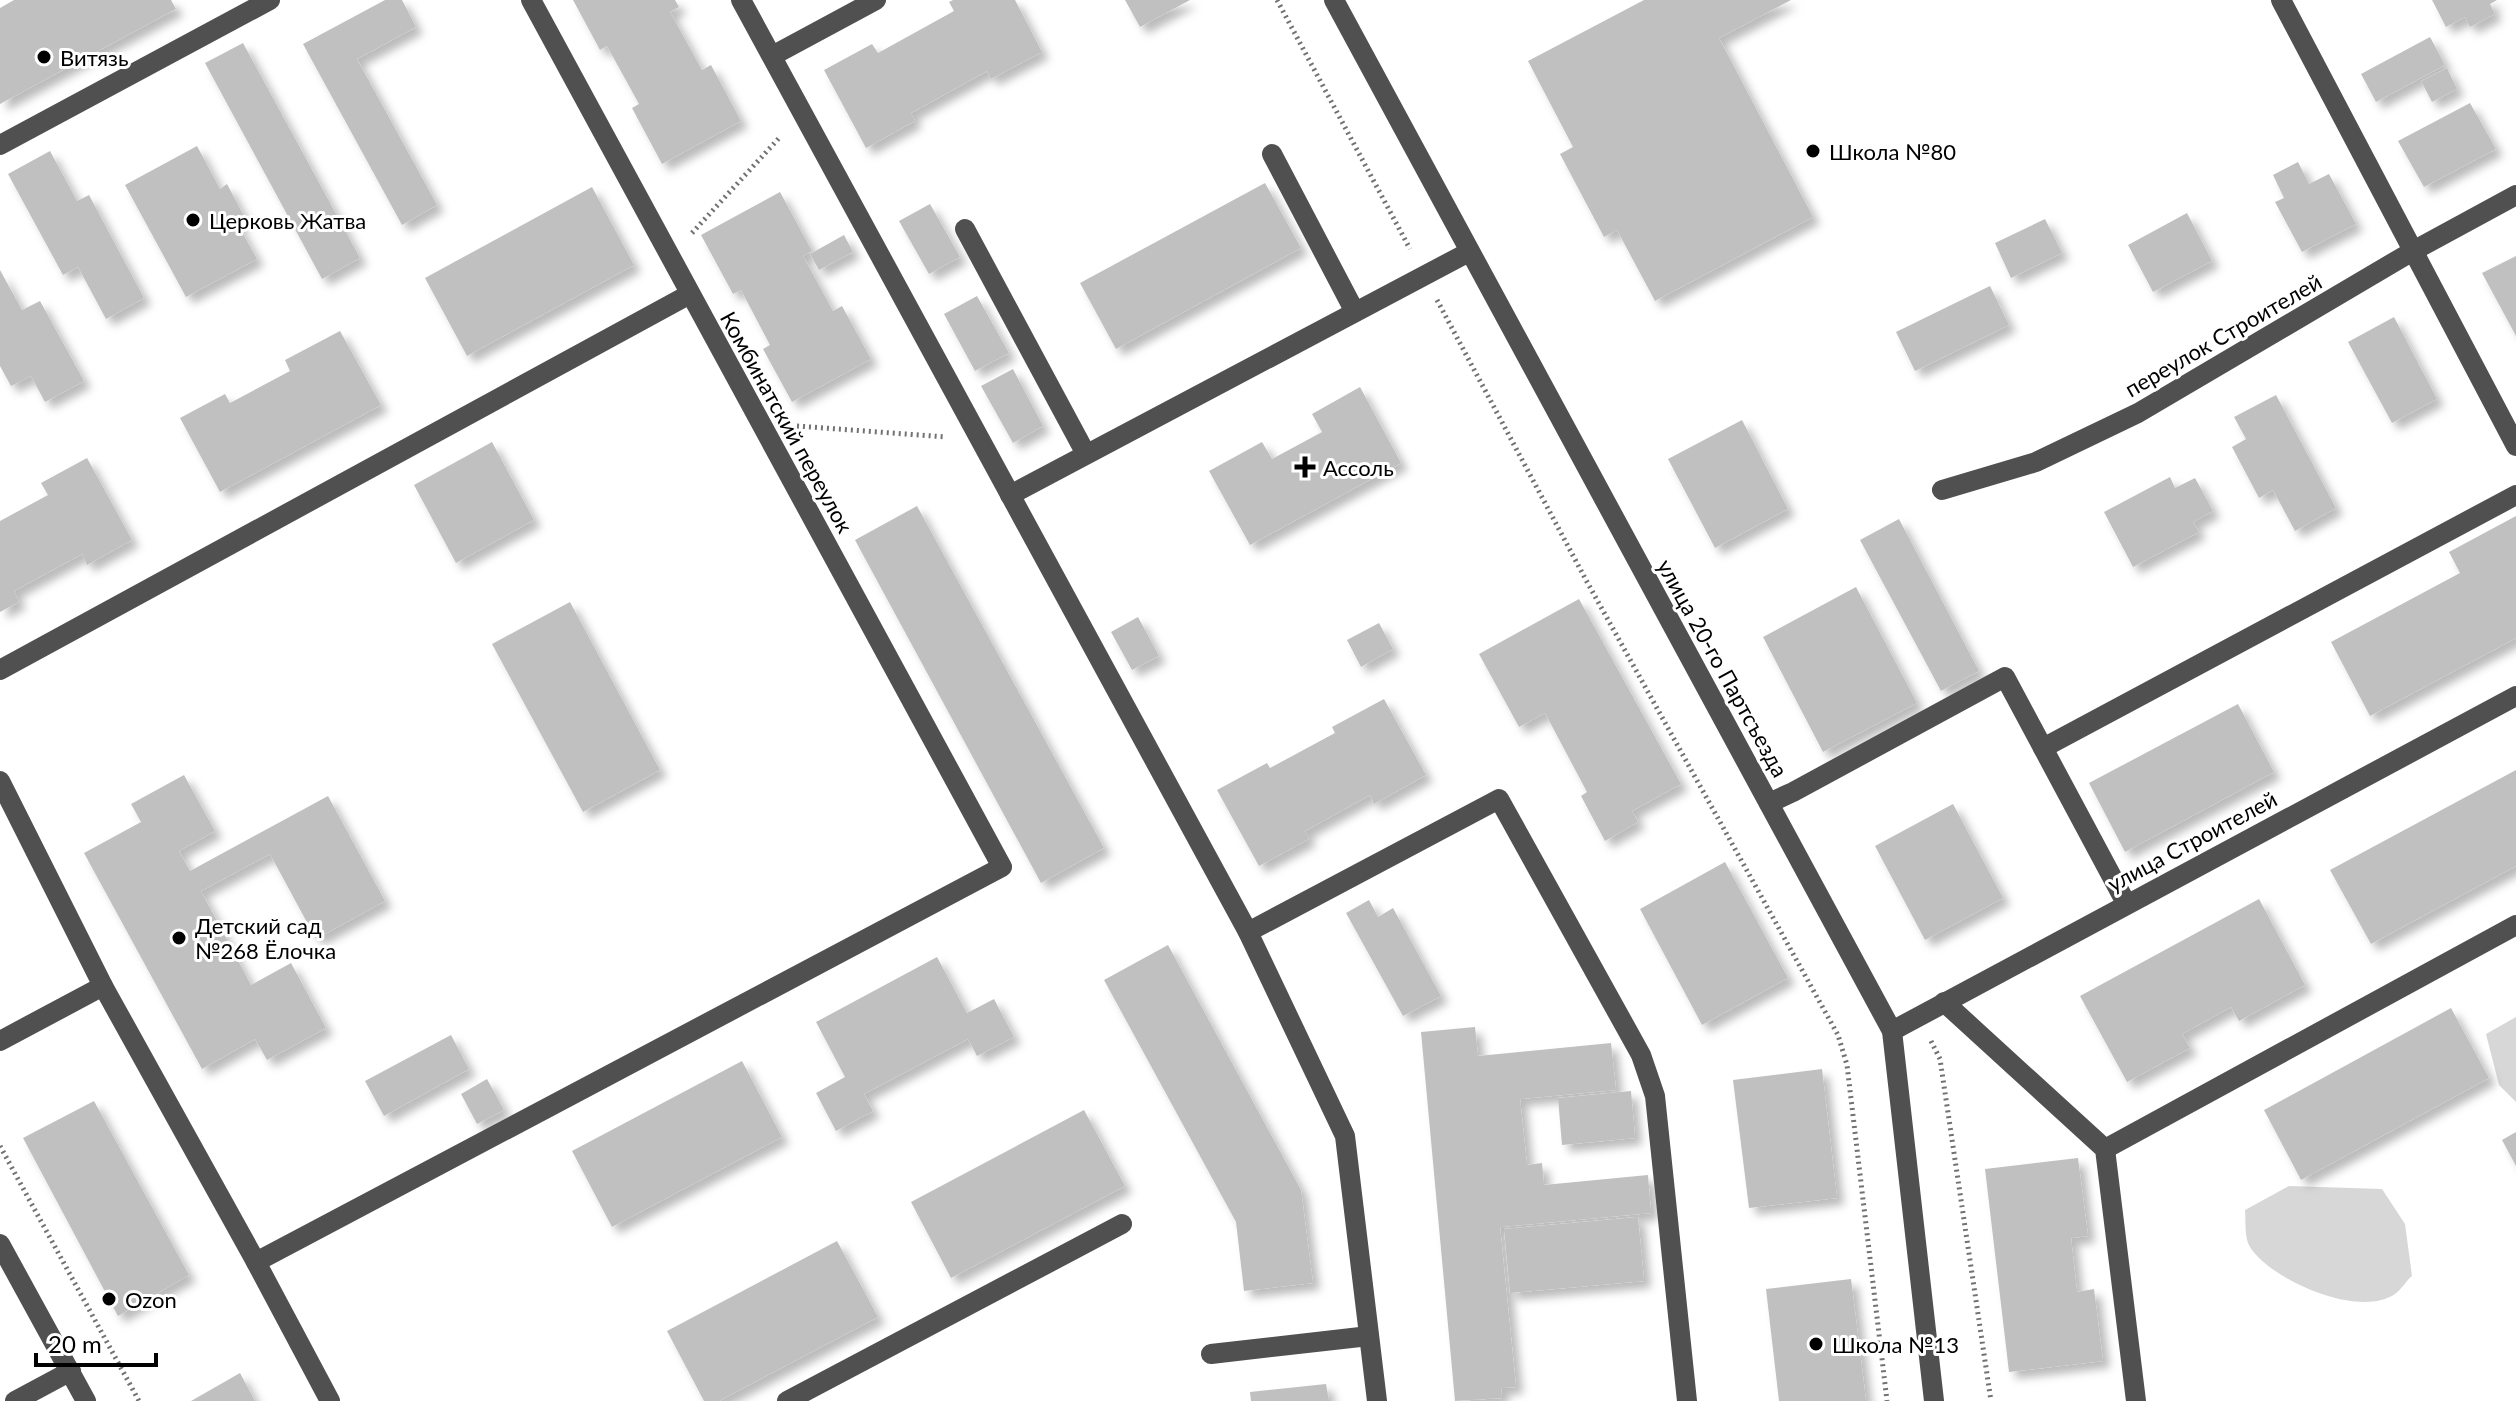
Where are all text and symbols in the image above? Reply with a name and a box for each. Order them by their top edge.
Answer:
place label: Витязь [60,44,129,71]
marker: Витязь [35,48,53,66]
place label: Школа №80 [1829,138,1956,165]
marker: Школа №80 [1804,142,1822,160]
place label: Церковь Жатва [209,207,366,234]
marker: Церковь Жатва [184,211,202,229]
street label: переулок Строителей [2120,268,2326,402]
street label: Комбинатский переулок [715,307,859,538]
place label: Ассоль [1323,454,1394,481]
marker: Ассоль [1294,456,1316,478]
street label: улица 20-го Партсъезда [1652,554,1794,782]
street label: улица Строителей [2103,785,2281,897]
place label: Детский сад №268 Ёлочка [195,912,336,964]
marker: Детский сад №268 Ёлочка [170,929,188,947]
place label: Ozon [125,1286,177,1313]
marker: Ozon [100,1290,118,1308]
scale bar [36,1317,156,1367]
text: 20 m [48,1329,102,1358]
place label: Школа №13 [1832,1331,1959,1358]
marker: Школа №13 [1807,1335,1825,1353]

